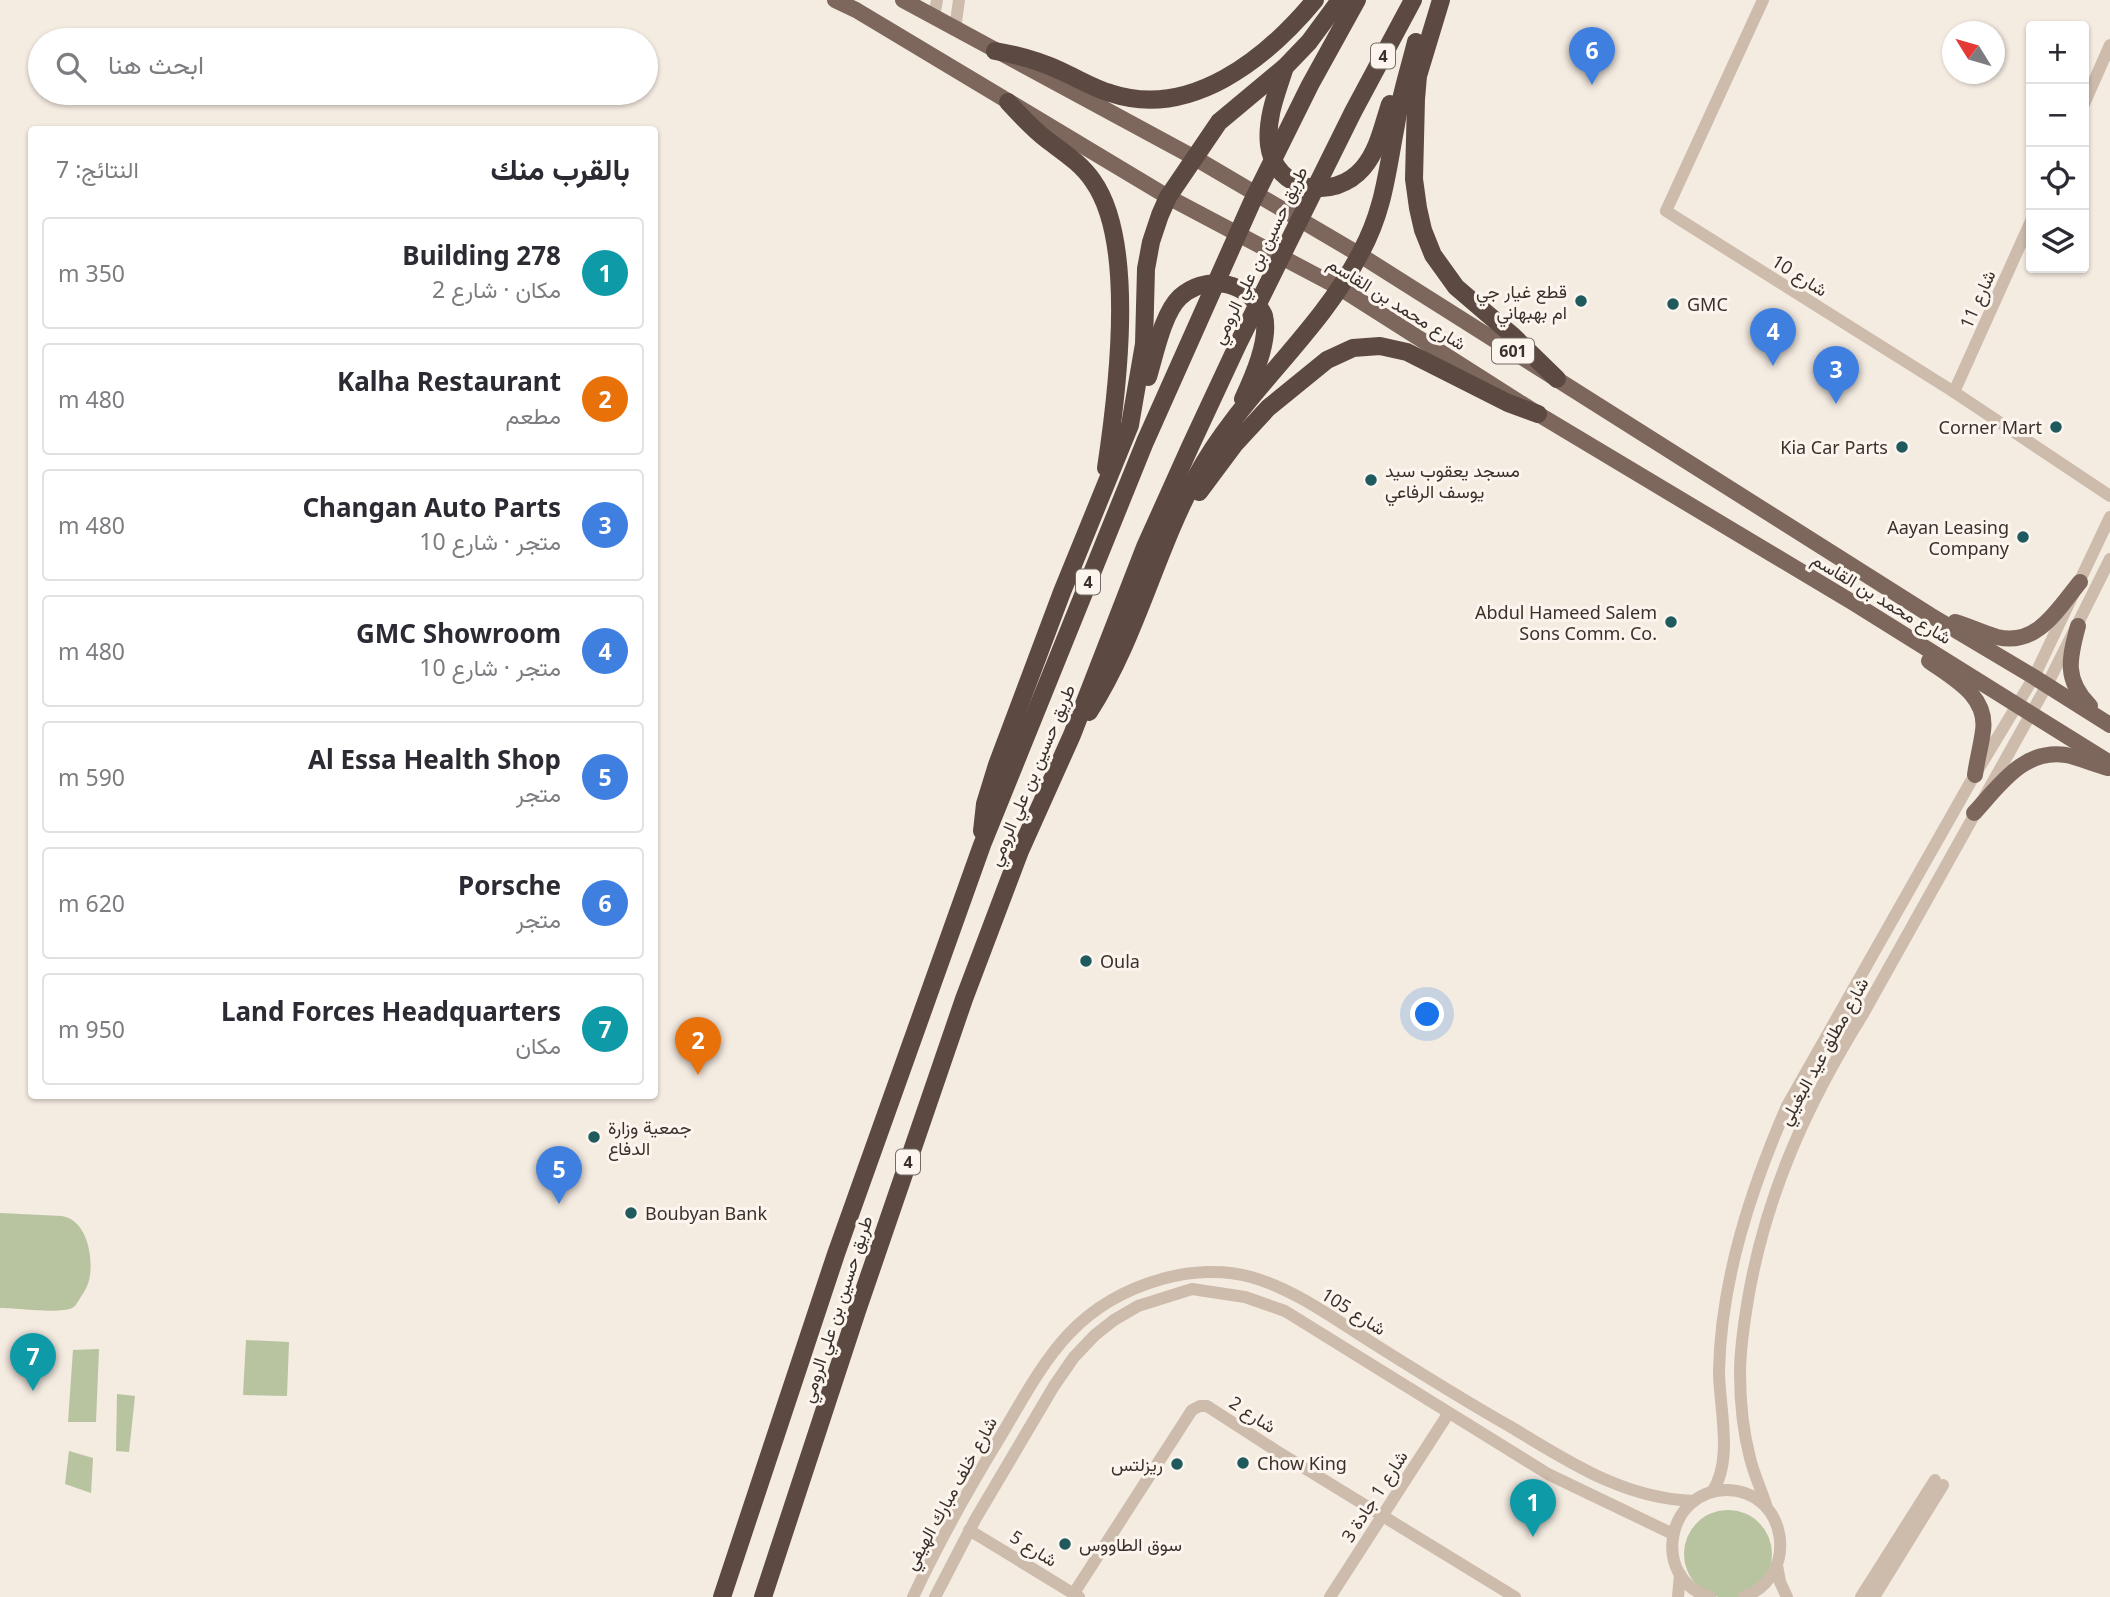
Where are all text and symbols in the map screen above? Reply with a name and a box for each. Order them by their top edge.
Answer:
north arrow [1942,21,2005,84]
map controls [2026,21,2089,273]
button: + [2026,21,2089,84]
pin: 6 [1569,27,1615,85]
search box [28,28,658,105]
road number: 4 [1371,44,1395,68]
text: ابحث هنا [108,46,204,82]
icon: search [52,48,90,86]
button: − [2026,84,2089,147]
button: locate [2026,147,2089,210]
text: بالقرب منك [490,148,630,189]
text: النتائج: 7 [56,153,139,185]
street label: طريق حسين بن علي الرومي [1205,162,1316,350]
button: layers [2026,210,2089,273]
text: Building 278 [402,237,561,273]
street label: شارع 10 [1767,249,1832,302]
street label: شارع محمد بن القاسم [1323,251,1471,356]
text: 350 m [58,257,125,289]
text: 1 [598,257,612,289]
street label: شارع 11 [1954,266,2001,332]
text: مكان · شارع 2 [432,273,561,305]
place label: قطع غيار جي ام بهبهاني [1476,279,1567,328]
place label: GMC [1687,292,1728,316]
marker: قطع غيار جي ام بهبهاني [1573,293,1589,309]
marker: GMC [1665,296,1681,312]
pin: 4 [1750,308,1796,366]
road number: 601 [1492,338,1534,364]
pin: 3 [1813,346,1859,404]
text: Kalha Restaurant [337,363,561,399]
text: 480 m [58,383,125,415]
text: 2 [598,383,612,415]
text: مطعم [505,399,561,431]
place label: Corner Mart [1939,415,2042,439]
marker: Corner Mart [2048,419,2064,435]
place label: Kia Car Parts [1780,435,1888,459]
marker: Kia Car Parts [1894,439,1910,455]
place label: مسجد يعقوب سيد يوسف الرفاعي [1385,458,1520,507]
marker: مسجد يعقوب سيد يوسف الرفاعي [1363,472,1379,488]
text: Changan Auto Parts [302,489,561,525]
text: 480 m [58,509,125,541]
text: 3 [598,509,612,541]
place label: Aayan Leasing Company [1887,515,2010,560]
text: متجر · شارع 10 [419,525,561,557]
marker: Aayan Leasing Company [2015,529,2031,545]
street label: شارع محمد بن القاسم [1807,547,1956,650]
road number: 4 [1076,569,1100,594]
place label: Abdul Hameed Salem Sons Comm. Co. [1475,600,1657,645]
marker: Abdul Hameed Salem Sons Comm. Co. [1663,614,1679,630]
text: GMC Showroom [356,615,561,651]
text: 480 m [58,635,125,667]
text: 4 [598,635,612,667]
text: متجر · شارع 10 [419,651,561,683]
street label: طريق حسين بن علي الرومي [982,681,1084,871]
text: Al Essa Health Shop [308,741,561,777]
text: 590 m [58,761,125,793]
text: 5 [598,761,612,793]
text: متجر [516,777,561,809]
text: Porsche [458,867,561,903]
text: 620 m [58,887,125,919]
text: 6 [598,887,612,919]
text: متجر [516,903,561,935]
place label: Oula [1100,949,1140,973]
marker: Oula [1078,953,1094,969]
street label: شارع مطلق عيد البغيلي [1772,973,1877,1131]
text: Land Forces Headquarters [221,993,561,1029]
your location [1410,997,1444,1031]
text: 950 m [58,1013,125,1045]
text: 7 [598,1013,612,1045]
pin: 2 [675,1017,721,1075]
text: مكان [515,1029,561,1061]
place label: جمعية وزارة الدفاع [608,1115,691,1161]
marker: جمعية وزارة الدفاع [586,1129,602,1145]
pin: 5 [536,1146,582,1204]
road number: 4 [896,1150,920,1174]
place label: Boubyan Bank [645,1201,767,1225]
marker: Boubyan Bank [623,1205,639,1221]
street label: طريق حسين بن علي الرومي [794,1213,881,1407]
street label: شارع 105 [1317,1282,1391,1341]
pin: 7 [10,1333,56,1391]
street label: شارع 2 [1224,1390,1281,1439]
street label: شارع خلف مبارك الهيفي [898,1412,1006,1576]
street label: شارع 1 جادة 3 [1335,1446,1413,1547]
place label: Chow King [1257,1451,1347,1475]
place label: ريزلتس [1111,1452,1163,1476]
marker: Chow King [1235,1455,1251,1471]
marker: ريزلتس [1169,1456,1185,1472]
pin: 1 [1510,1479,1556,1537]
street label: شارع 5 [1005,1524,1062,1573]
place label: سوق الطاووس [1079,1532,1182,1556]
marker: سوق الطاووس [1057,1536,1073,1552]

